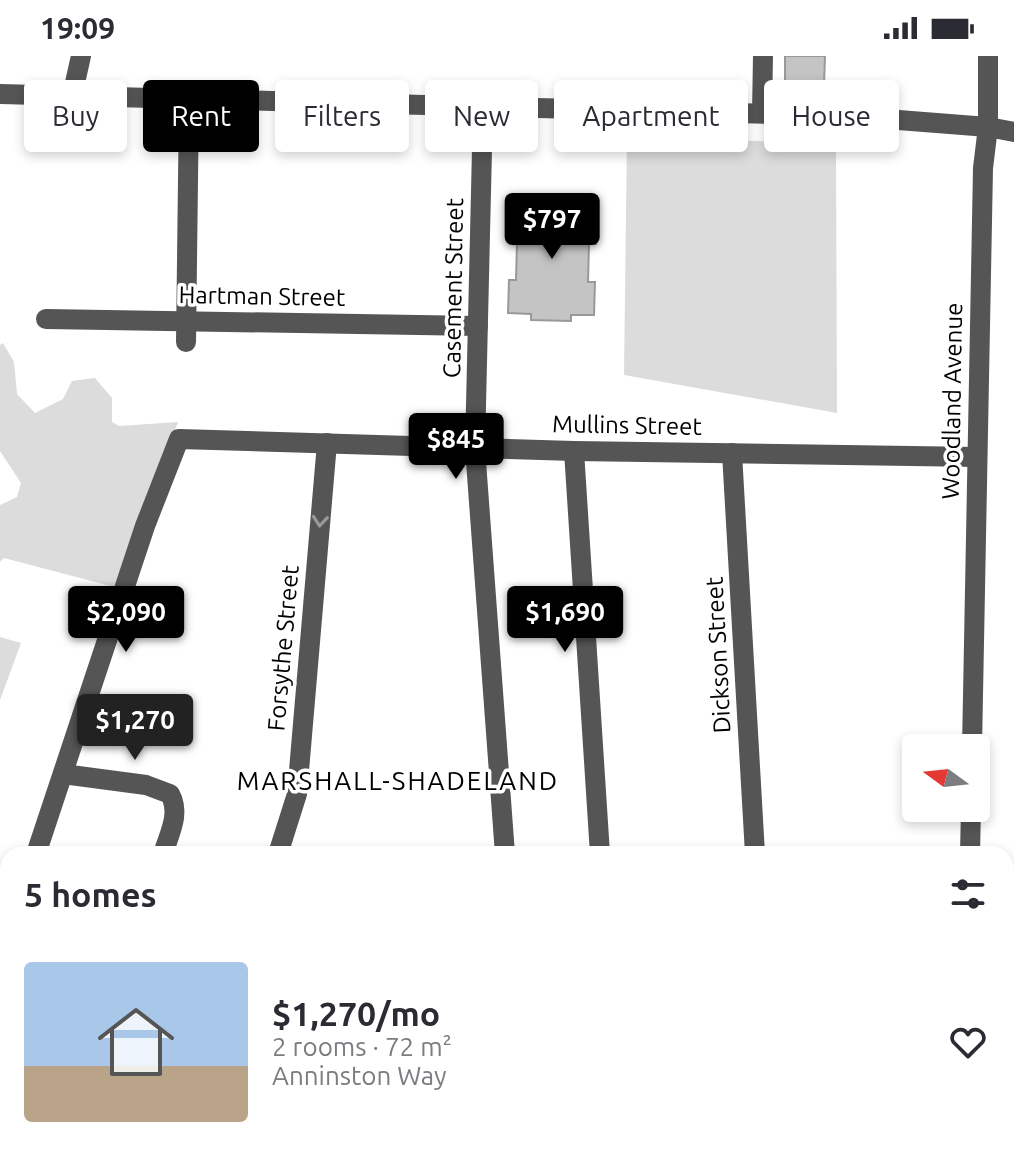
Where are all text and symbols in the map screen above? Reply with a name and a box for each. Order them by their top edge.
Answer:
text: 19:09 [40,11,115,45]
chip: Buy [24,80,127,152]
chip: Rent [143,80,259,152]
chip: Filters [275,80,409,152]
chip: New [425,80,538,152]
chip: Apartment [554,80,748,152]
chip: House [764,80,899,152]
pin: $797 [505,193,599,261]
street label: Casement Street [438,197,468,378]
text: $797 [523,204,581,233]
street label: Hartman Street [178,281,346,311]
street label: Woodland Avenue [937,302,967,500]
street label: Mullins Street [552,410,703,440]
pin: $845 [409,413,503,481]
text: $845 [427,424,485,453]
one-way arrow [312,515,329,528]
street label: Forsythe Street [262,563,304,732]
street label: Dickson Street [700,575,736,734]
pin: $2,090 [61,586,191,654]
pin: $1,690 [500,586,630,654]
text: $2,090 [86,597,166,626]
text: $1,690 [525,597,605,626]
pin: $1,270 [70,694,200,762]
text: $1,270 [95,705,175,734]
north arrow [902,734,990,822]
map controls [902,734,990,822]
district label: MARSHALL-SHADELAND [237,766,559,795]
icon: filters [946,872,990,916]
text: 5 homes [24,875,157,913]
icon: home [88,994,184,1090]
text: $1,270/mo [272,994,440,1032]
icon: heart [946,1020,990,1064]
text: 2 rooms · 72 m² [272,1032,452,1061]
text: Anninston Way [272,1061,447,1090]

